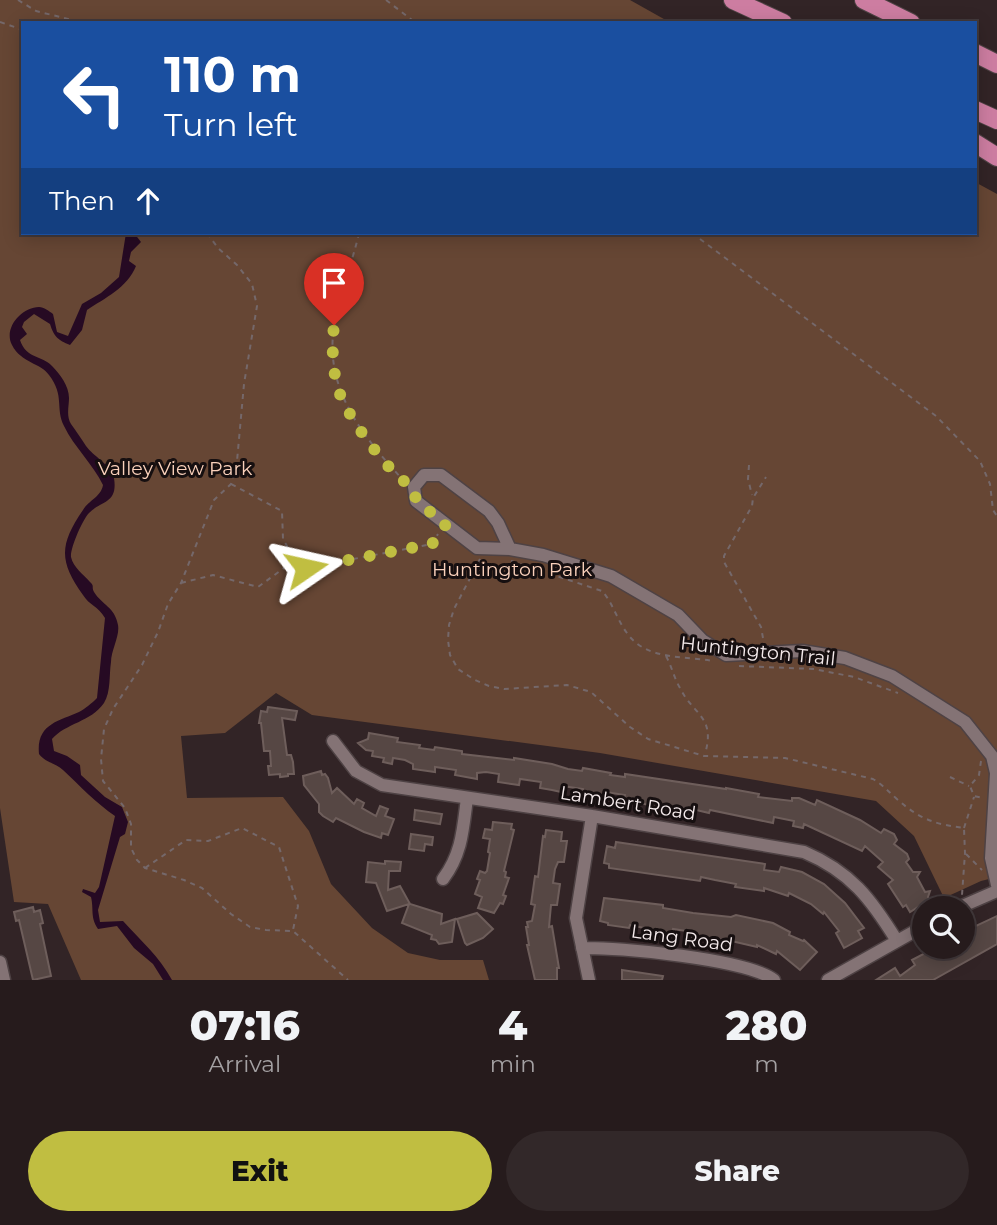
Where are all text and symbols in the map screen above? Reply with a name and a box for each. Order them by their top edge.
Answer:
text: 110 m [164,45,301,104]
icon: left [49,49,140,140]
text: Turn left [164,105,298,144]
icon: ahead [129,182,167,220]
text: Then [49,185,115,217]
pin [304,253,364,325]
icon: arrive [315,264,353,302]
park label: Valley View Park [98,457,253,480]
position arrow [269,531,343,605]
park label: Huntington Park [432,558,593,581]
street label: Huntington Trail [679,631,837,671]
street label: Lambert Road [558,781,698,825]
map controls [912,896,975,959]
button: search [912,896,975,959]
street label: Lang Road [629,919,735,957]
text: 07:16 [190,999,300,1051]
text: 4 [498,999,527,1051]
text: 280 [725,999,807,1051]
text: Arrival [209,1050,281,1078]
text: min [490,1050,536,1078]
text: m [754,1050,779,1078]
button: Exit [28,1131,492,1211]
button: Share [506,1131,969,1211]

